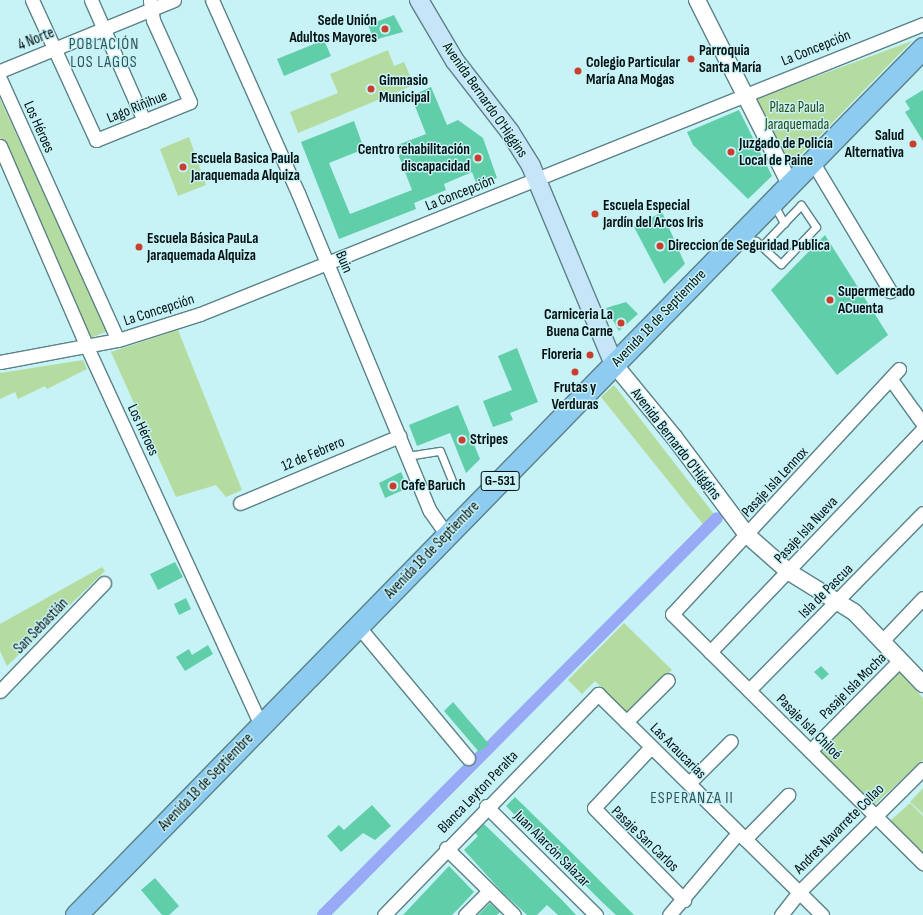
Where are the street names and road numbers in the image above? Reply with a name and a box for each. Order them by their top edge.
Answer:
street label: 4 Norte [15,24,57,54]
street label: La Concepción [779,26,853,70]
street label: Avenida Bernardo O'Higgins [438,39,532,161]
street label: Lago Riñihue [104,87,170,127]
street label: Los Héroes [20,98,58,156]
street label: La Concepción [423,171,497,215]
street label: Buin [331,248,357,276]
street label: Avenida 18 de Septiembre [608,266,710,370]
street label: La Concepción [121,290,197,330]
street label: Avenida Bernardo O'Higgins [627,385,725,503]
street label: Los Héroes [123,401,163,459]
street label: 12 de Febrero [279,433,347,475]
street label: Pasaje Isla Lennox [738,443,812,521]
road number: G-531 [480,469,520,493]
street label: Pasaje Isla Nueva [771,493,841,567]
street label: Avenida 18 de Septiembre [381,498,483,602]
street label: Isla de Pascua [795,560,857,622]
street label: San Sebastián [10,594,72,658]
street label: Pasaje Isla Mocha [816,649,890,723]
street label: Pasaje Isla Chiloé [773,691,845,763]
street label: Las Araucarias [646,719,710,783]
street label: Avenida 18 de Septiembre [155,730,257,834]
street label: Blanca Leyton Peralta [434,747,522,837]
street label: Andres Navarrete Collao [790,780,888,878]
street label: Pasaje San Carlos [608,802,682,876]
street label: Juan Alarcón Salazar [510,807,594,891]

